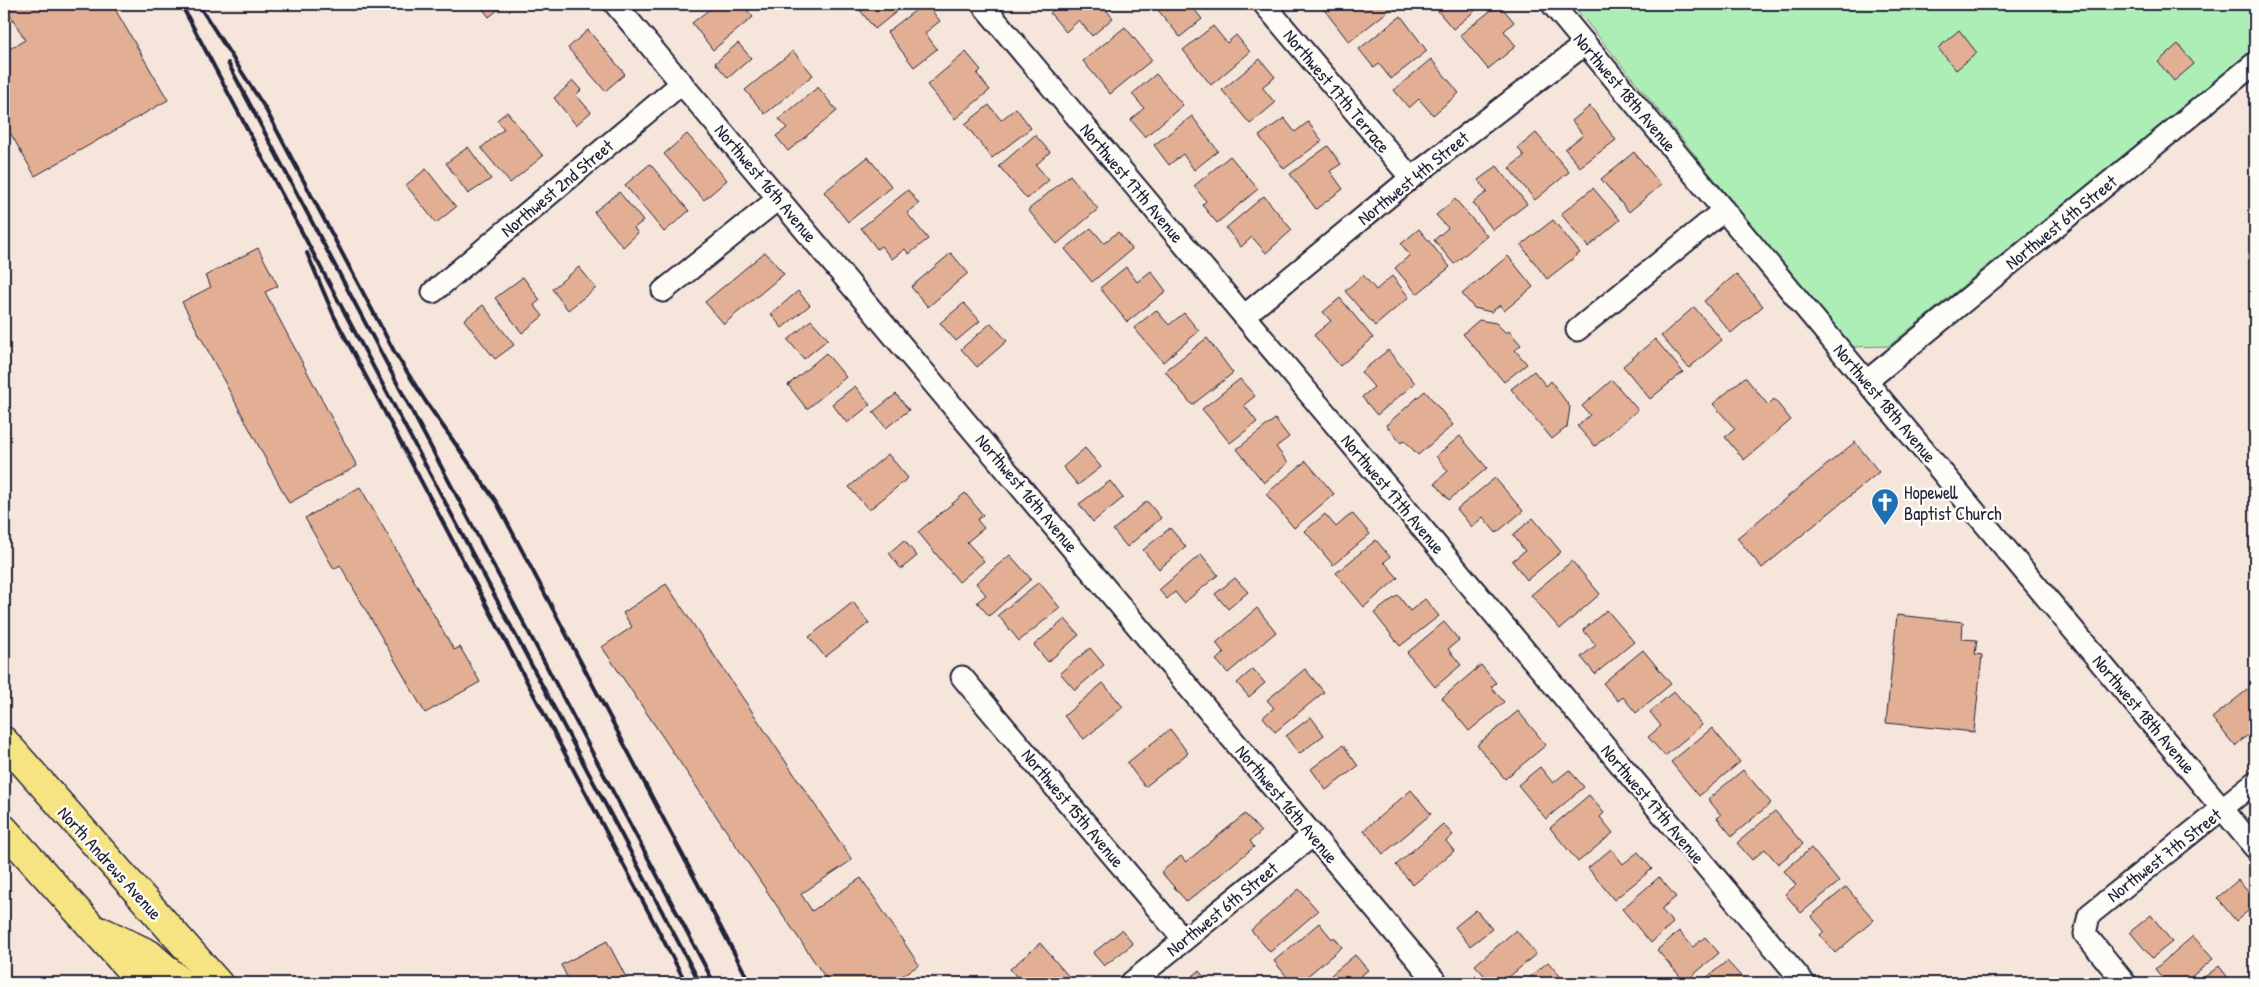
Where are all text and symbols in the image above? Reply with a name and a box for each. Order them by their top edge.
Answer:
street label: Northwest 17th Terrace [1278,24,1396,158]
street label: Northwest 18th Avenue [1568,27,1682,157]
street label: Northwest 16th Avenue [709,118,823,248]
street label: Northwest 17th Avenue [1074,118,1190,248]
street label: Northwest 4th Street [1352,125,1475,231]
street label: Northwest 2nd Street [495,133,619,243]
street label: Northwest 6th Street [2000,169,2123,275]
street label: Northwest 18th Avenue [1828,338,1942,468]
street label: Northwest 16th Avenue [970,428,1084,558]
street label: Northwest 17th Avenue [1335,429,1451,559]
place label: Hopewell Baptist Church [1904,480,2002,526]
church icon: Hopewell Baptist Church [1870,487,1900,526]
street label: Northwest 18th Avenue [2087,649,2201,779]
street label: Northwest 16th Avenue [1230,739,1344,869]
street label: Northwest 17th Avenue [1595,739,1711,869]
street label: Northwest 15th Avenue [1016,743,1130,873]
street label: North Andrews Avenue [52,801,168,925]
street label: Northwest 7th Street [2102,802,2227,908]
street label: Northwest 6th Street [1161,856,1284,962]

